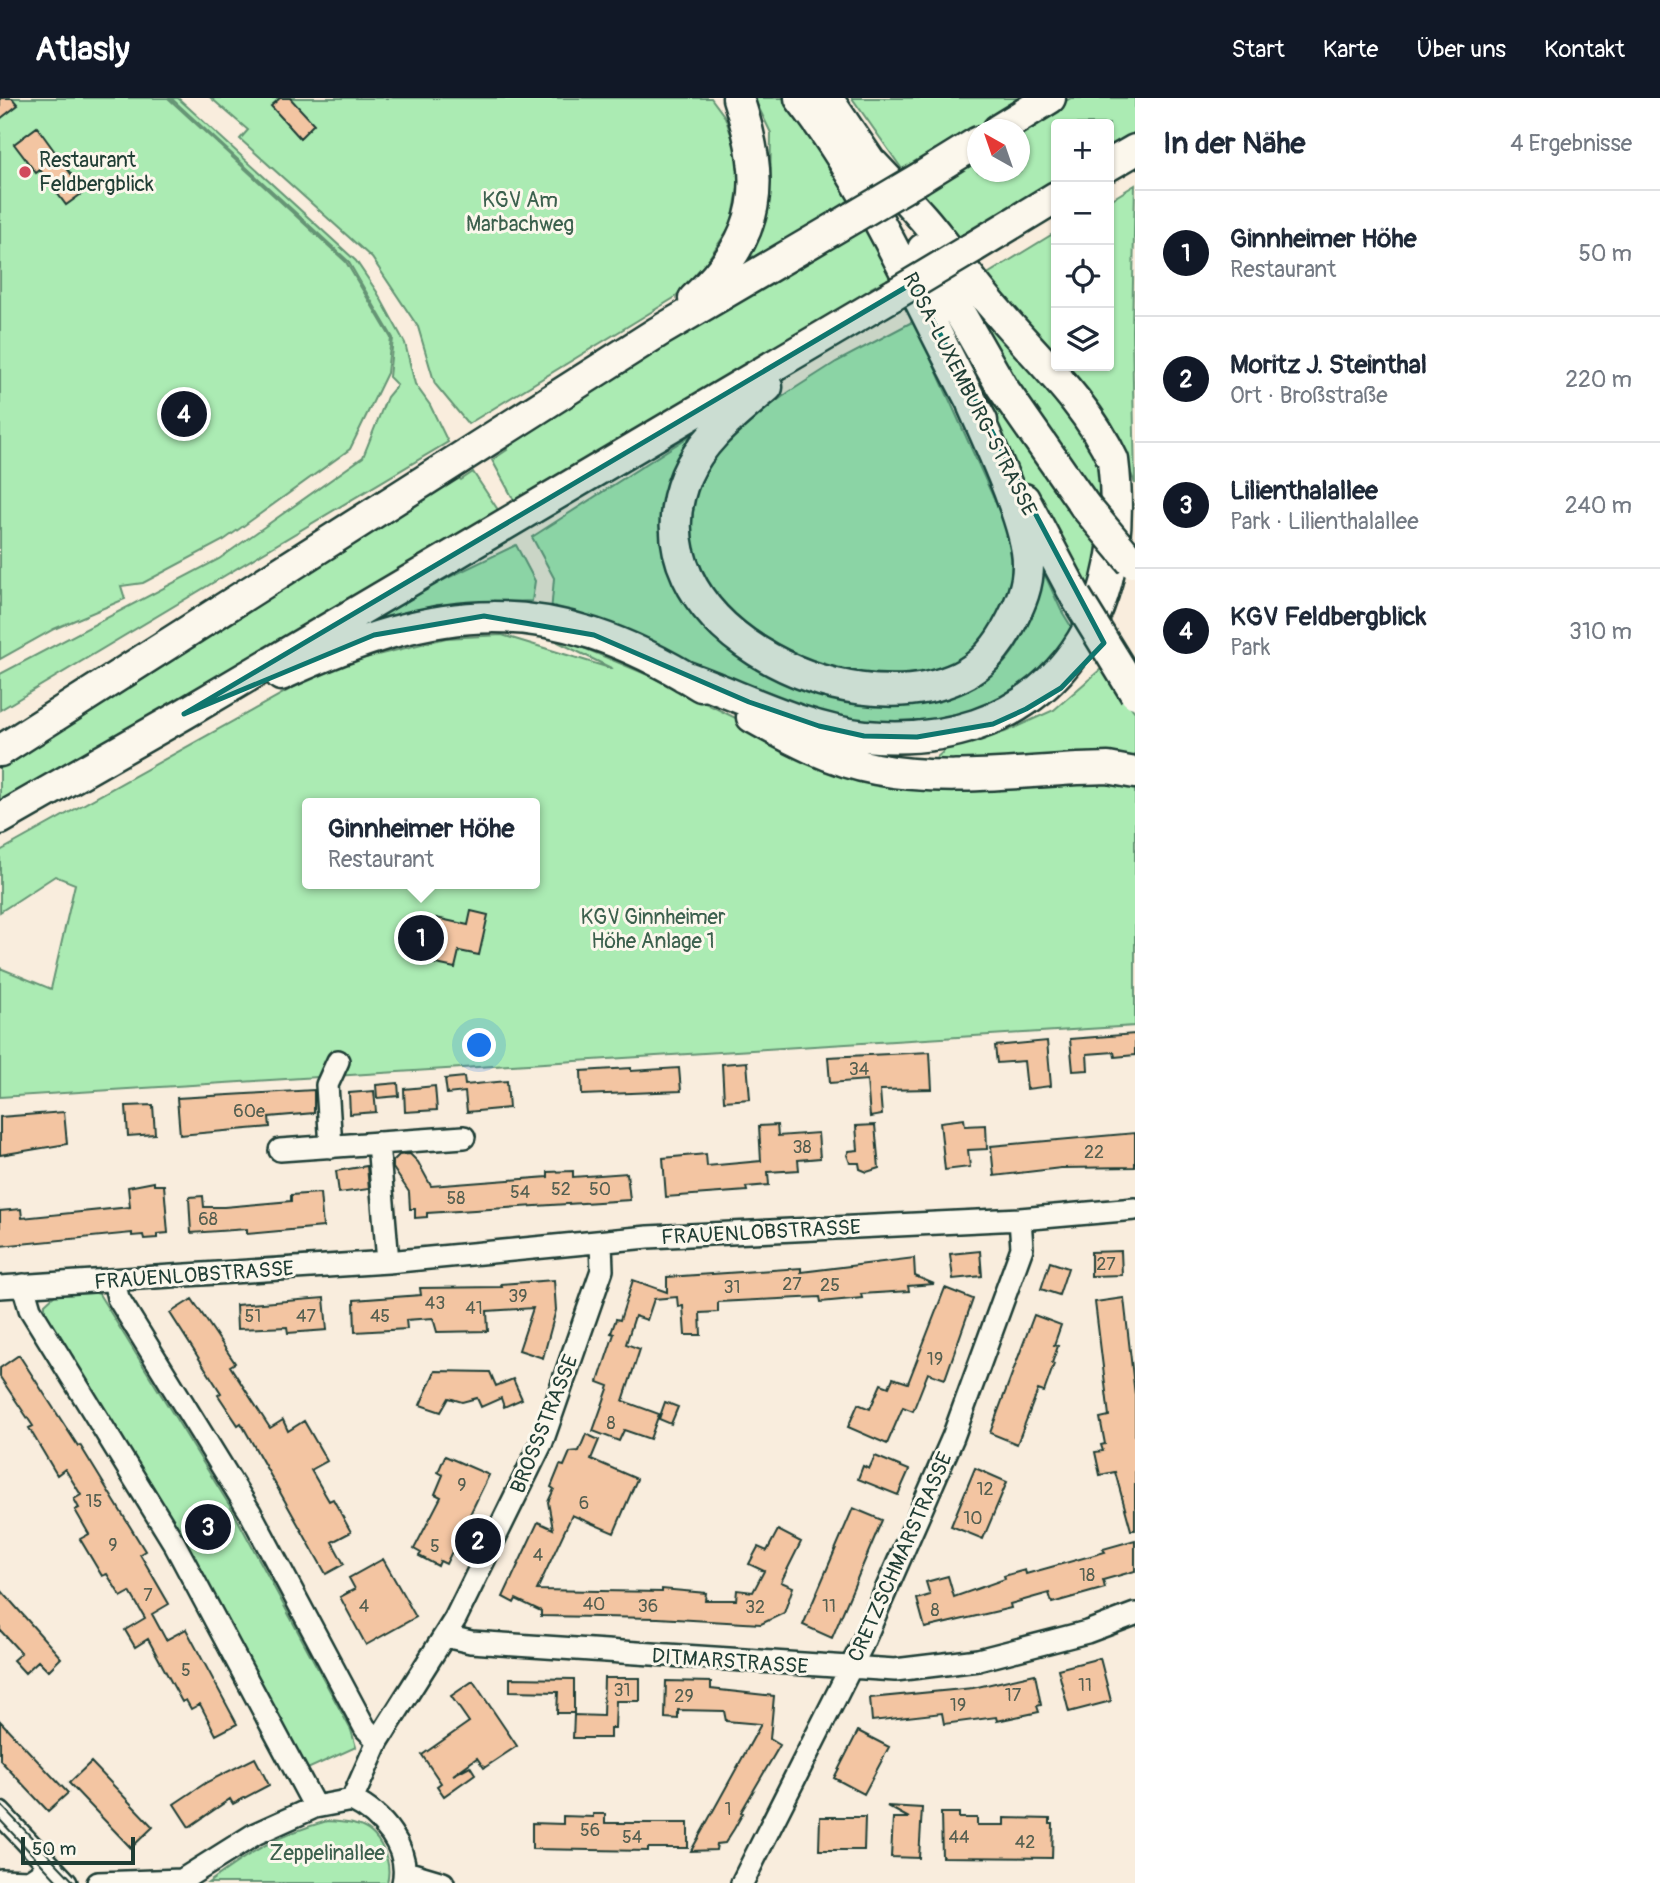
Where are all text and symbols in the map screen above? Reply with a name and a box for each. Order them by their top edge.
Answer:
text: Atlasly [35,29,130,70]
text: Start [1232,35,1285,64]
text: Karte [1323,35,1378,64]
text: Über uns [1416,35,1506,64]
text: Kontakt [1544,35,1625,64]
north arrow [967,119,1030,182]
map controls [1051,119,1114,371]
button: + [1051,119,1114,182]
text: In der Nähe [1163,125,1305,162]
text: 4 Ergebnisse [1510,129,1632,158]
place label: Restaurant Feldbergblick [39,147,154,198]
marker: Restaurant Feldbergblick [17,164,33,180]
button: − [1051,182,1114,245]
park label: KGV Am Marbachweg [466,187,574,238]
text: Ginnheimer Höhe [1230,223,1417,255]
text: 1 [1182,239,1191,268]
text: 50 m [1578,239,1632,268]
button: locate [1051,245,1114,308]
text: Restaurant [1230,255,1336,284]
street label: ROSA-LUXEMBURG-STRASSE [896,268,1043,521]
button: layers [1051,308,1114,371]
text: Moritz J. Steinthal [1230,349,1427,381]
text: 2 [1180,365,1192,394]
text: 220 m [1565,365,1632,394]
text: Ort · Broßstraße [1230,381,1387,410]
pin: 4 [161,388,207,440]
text: Lilienthalallee [1230,475,1378,507]
text: 3 [1180,491,1192,520]
text: 240 m [1565,491,1632,520]
text: Park · Lilienthalallee [1230,507,1419,536]
text: KGV Feldbergblick [1230,601,1426,633]
text: 4 [1179,617,1193,646]
text: 310 m [1569,617,1632,646]
text: Park [1230,633,1270,662]
popup [302,798,540,889]
text: Ginnheimer Höhe [328,813,514,845]
text: Restaurant [328,845,434,874]
park label: KGV Ginnheimer Höhe Anlage 1 [581,904,726,955]
pin: 1 [398,912,444,964]
your location [462,1028,496,1062]
house number: 34 [849,1058,870,1081]
house number: 60e [233,1100,265,1123]
house number: 38 [792,1136,812,1159]
house number: 22 [1084,1141,1104,1164]
house number: 52 [551,1178,571,1201]
house number: 50 [589,1178,611,1201]
house number: 54 [510,1181,531,1204]
house number: 58 [447,1187,465,1210]
house number: 68 [198,1208,218,1231]
street label: FRAUENLOBSTRASSE [660,1214,862,1251]
house number: 27 [1096,1253,1116,1276]
street label: FRAUENLOBSTRASSE [93,1255,295,1296]
house number: 27 [782,1273,802,1296]
house number: 25 [820,1274,840,1297]
house number: 31 [723,1276,741,1299]
house number: 39 [508,1285,528,1308]
house number: 43 [425,1292,445,1315]
house number: 41 [465,1297,483,1320]
house number: 51 [245,1305,261,1328]
house number: 47 [296,1305,316,1328]
house number: 45 [370,1305,390,1328]
house number: 19 [927,1348,943,1371]
street label: BROSSSTRASSE [504,1351,585,1497]
house number: 8 [606,1412,616,1435]
street label: CRETZSCHMARSTRASSE [842,1448,959,1666]
house number: 9 [457,1474,467,1497]
house number: 12 [976,1478,994,1501]
house number: 15 [86,1490,102,1513]
house number: 6 [579,1492,589,1515]
pin: 3 [185,1501,231,1553]
house number: 10 [963,1507,983,1530]
pin: 2 [455,1515,501,1567]
house number: 9 [108,1534,118,1557]
house number: 5 [430,1535,440,1558]
house number: 4 [533,1544,544,1567]
house number: 18 [1079,1564,1095,1587]
house number: 7 [143,1584,153,1607]
house number: 40 [583,1593,605,1616]
house number: 4 [359,1595,370,1618]
house number: 36 [638,1595,658,1618]
house number: 11 [822,1595,836,1618]
house number: 32 [745,1596,765,1619]
house number: 8 [930,1599,940,1622]
street label: DITMARSTRASSE [651,1643,809,1680]
house number: 5 [181,1659,191,1682]
house number: 11 [1078,1674,1092,1697]
house number: 31 [613,1679,631,1702]
house number: 17 [1005,1684,1022,1707]
house number: 29 [674,1685,694,1708]
house number: 19 [950,1694,966,1717]
house number: 1 [724,1798,732,1821]
house number: 56 [580,1819,600,1842]
house number: 54 [622,1826,643,1849]
house number: 44 [949,1826,970,1849]
house number: 42 [1015,1831,1035,1854]
scale bar [21,1834,135,1866]
text: 50 m [32,1837,76,1861]
park label: Zeppelinallee [269,1840,386,1867]

